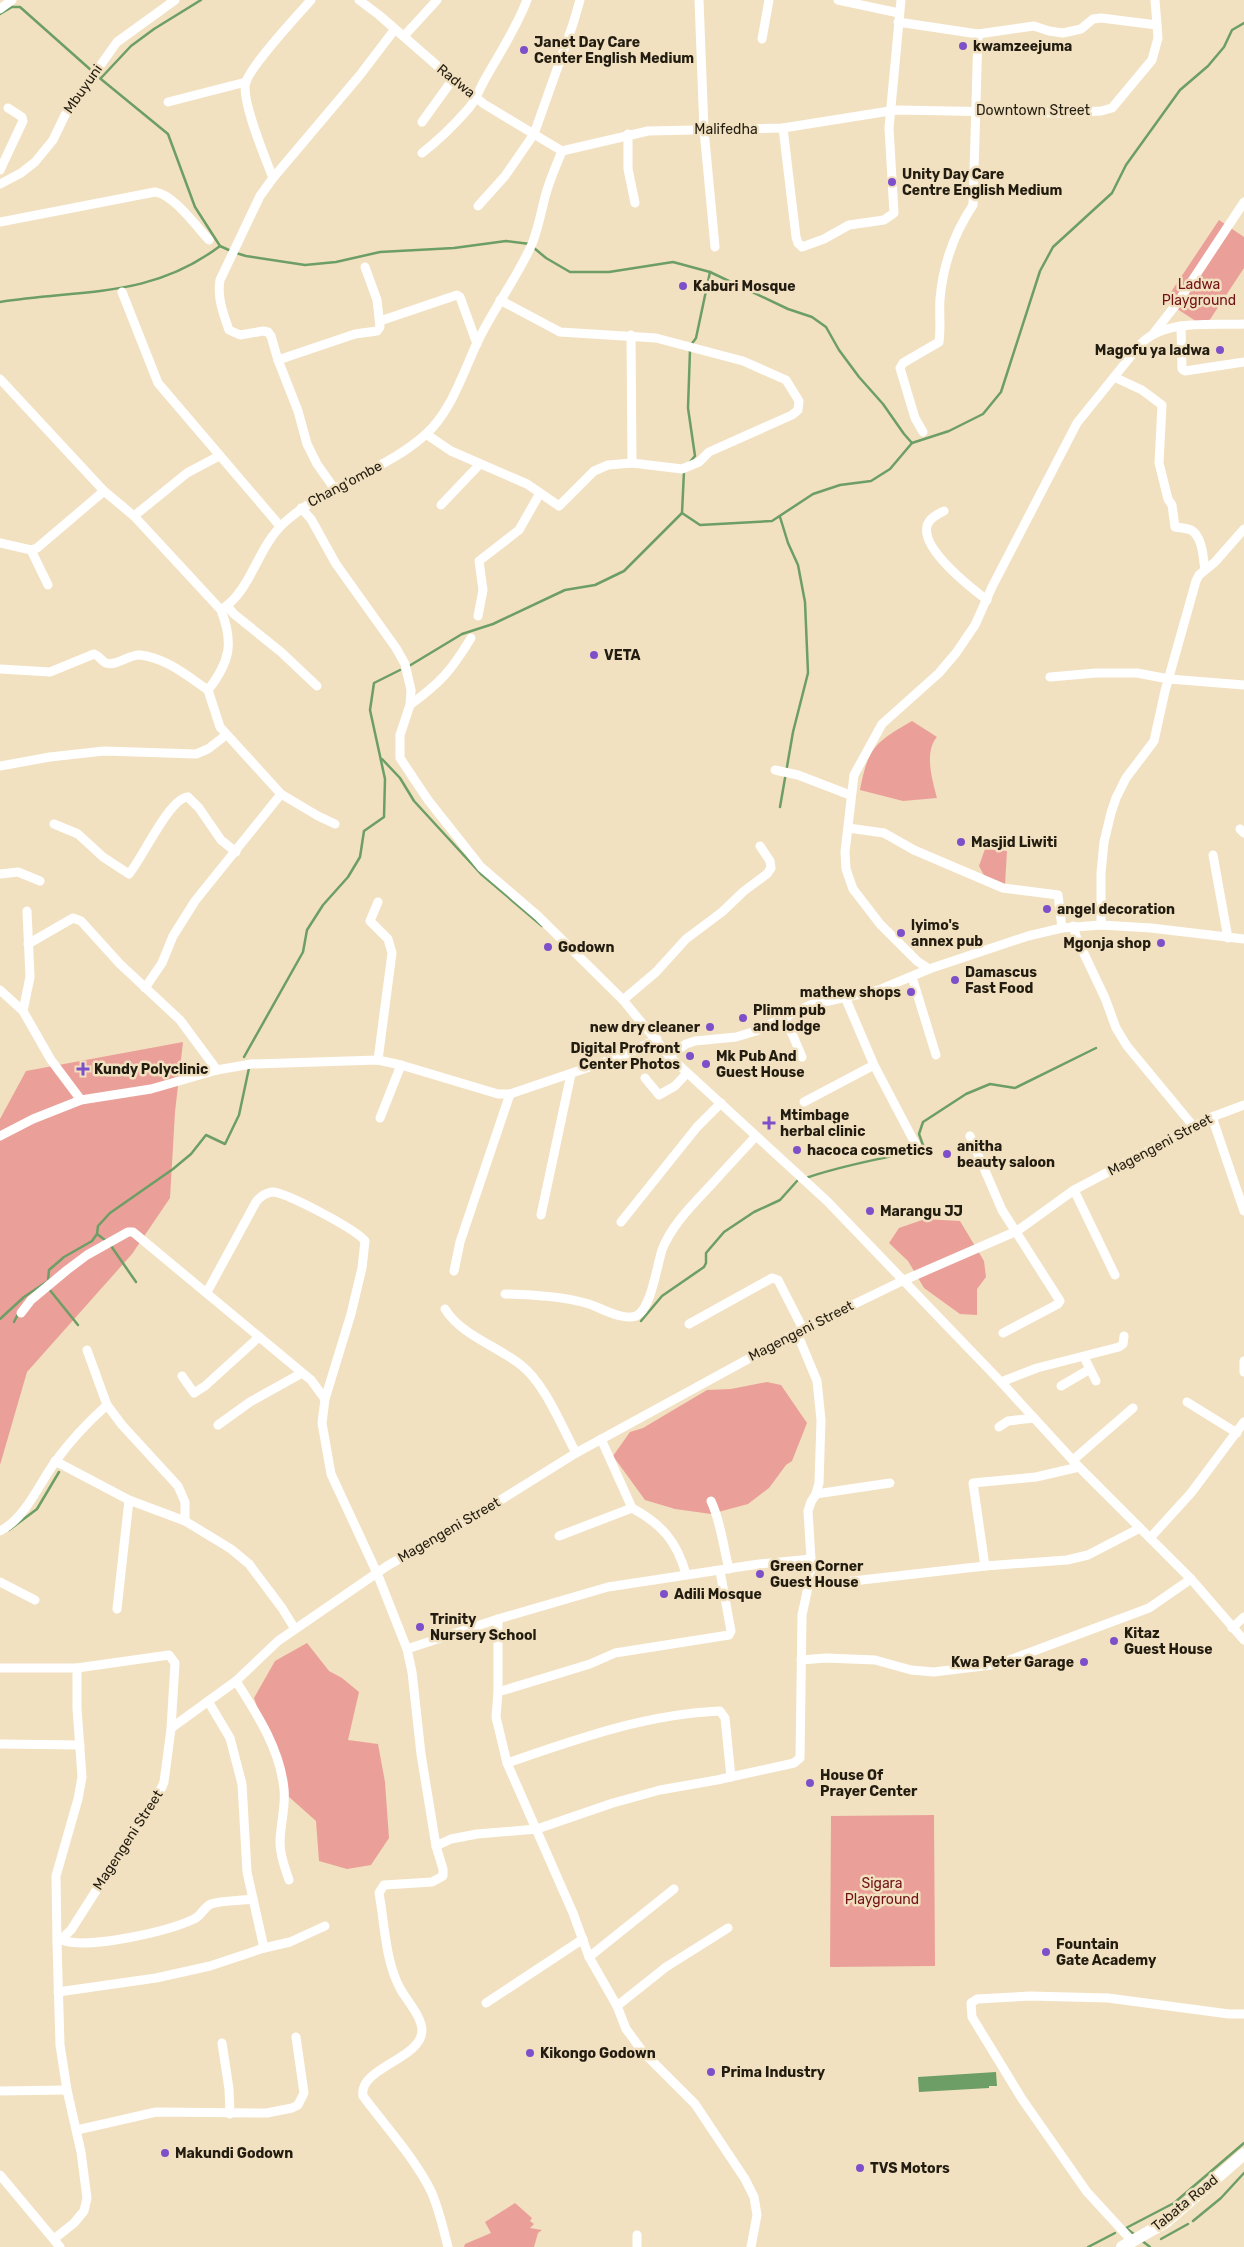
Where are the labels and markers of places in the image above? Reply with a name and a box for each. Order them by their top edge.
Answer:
place label: Janet Day Care Center English Medium [534,34,694,67]
place label: kwamzeejuma [973,38,1072,55]
marker: kwamzeejuma [957,40,969,52]
marker: Janet Day Care Center English Medium [518,44,530,56]
place label: Unity Day Care Centre English Medium [902,166,1063,199]
marker: Unity Day Care Centre English Medium [886,176,898,188]
place label: Kaburi Mosque [693,278,796,295]
marker: Kaburi Mosque [677,280,689,292]
place label: Magofu ya ladwa [1095,342,1210,359]
marker: Magofu ya ladwa [1214,344,1226,356]
place label: VETA [604,647,641,664]
marker: VETA [588,649,600,661]
place label: Masjid Liwiti [971,834,1057,851]
marker: Masjid Liwiti [955,836,967,848]
place label: angel decoration [1057,901,1175,918]
marker: angel decoration [1041,903,1053,915]
place label: lyimo's annex pub [911,917,983,950]
marker: lyimo's annex pub [895,927,907,939]
place label: Mgonja shop [1063,935,1151,952]
marker: Mgonja shop [1155,937,1167,949]
place label: Godown [558,939,615,956]
marker: Godown [542,941,554,953]
place label: Damascus Fast Food [965,964,1037,997]
marker: Damascus Fast Food [949,974,961,986]
place label: mathew shops [800,984,901,1001]
marker: mathew shops [905,986,917,998]
place label: Plimm pub and lodge [753,1002,826,1035]
marker: Plimm pub and lodge [737,1012,749,1024]
place label: new dry cleaner [590,1019,701,1036]
marker: new dry cleaner [704,1021,716,1033]
place label: Digital Profront Center Photos [571,1040,680,1073]
place label: Mk Pub And Guest House [716,1048,805,1081]
marker: Digital Profront Center Photos [684,1050,696,1062]
marker: Mk Pub And Guest House [700,1058,712,1070]
place label: Kundy Polyclinic [94,1061,208,1078]
marker: Kundy Polyclinic [76,1062,90,1076]
place label: Mtimbage herbal clinic [780,1107,865,1140]
marker: Mtimbage herbal clinic [762,1116,776,1130]
place label: anitha beauty saloon [957,1138,1055,1171]
place label: hacoca cosmetics [807,1142,933,1159]
marker: hacoca cosmetics [791,1144,803,1156]
marker: anitha beauty saloon [941,1148,953,1160]
place label: Marangu JJ [880,1203,963,1220]
marker: Marangu JJ [864,1205,876,1217]
place label: Green Corner Guest House [770,1558,864,1591]
marker: Green Corner Guest House [754,1568,766,1580]
place label: Adili Mosque [674,1586,762,1603]
marker: Adili Mosque [658,1588,670,1600]
place label: Trinity Nursery School [430,1611,537,1644]
marker: Trinity Nursery School [414,1621,426,1633]
place label: Kitaz Guest House [1124,1625,1213,1658]
marker: Kitaz Guest House [1108,1635,1120,1647]
place label: Kwa Peter Garage [951,1654,1074,1671]
marker: Kwa Peter Garage [1078,1656,1090,1668]
place label: House Of Prayer Center [820,1767,918,1800]
marker: House Of Prayer Center [804,1777,816,1789]
place label: Fountain Gate Academy [1056,1936,1157,1969]
marker: Fountain Gate Academy [1040,1946,1052,1958]
place label: Kikongo Godown [540,2045,656,2062]
marker: Kikongo Godown [524,2047,536,2059]
place label: Prima Industry [721,2064,826,2081]
marker: Prima Industry [705,2066,717,2078]
place label: Makundi Godown [175,2145,293,2162]
marker: Makundi Godown [159,2147,171,2159]
place label: TVS Motors [870,2160,950,2177]
marker: TVS Motors [854,2162,866,2174]

